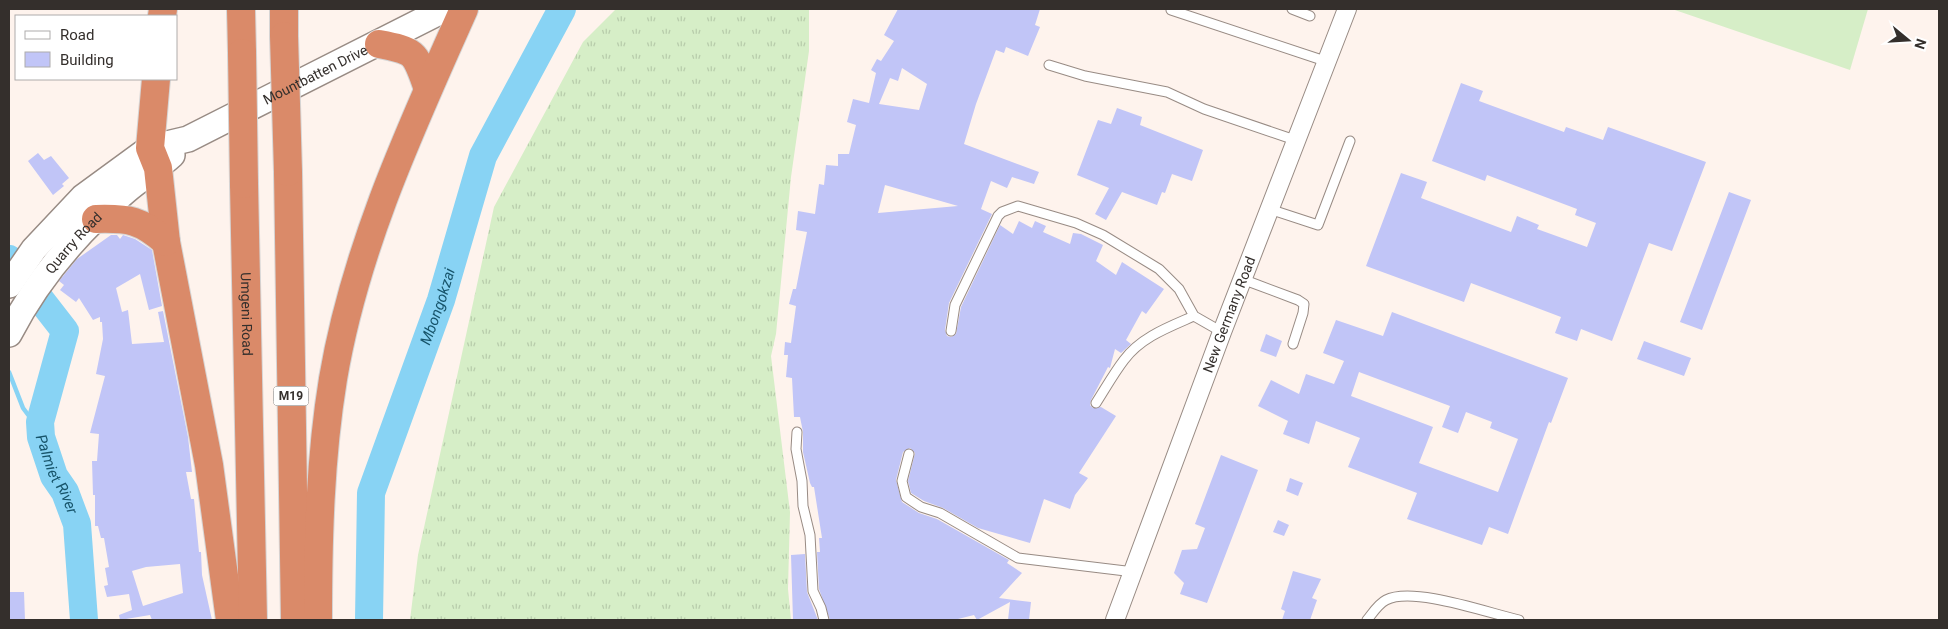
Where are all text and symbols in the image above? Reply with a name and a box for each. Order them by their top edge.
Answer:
legend [15,15,178,80]
north arrow [1883,15,1933,65]
text: Road [60,26,94,44]
text: N [1911,37,1930,51]
street label: Mountbatten Drive [260,41,370,108]
text: Building [60,51,114,69]
street label: Quarry Road [42,209,105,277]
street label: New Germany Road [1200,254,1258,375]
water label: Mbongokzai [416,266,459,347]
street label: Umgeni Road [238,272,256,356]
road number: M19 [274,386,308,406]
water label: Palmiet River [32,432,82,517]

